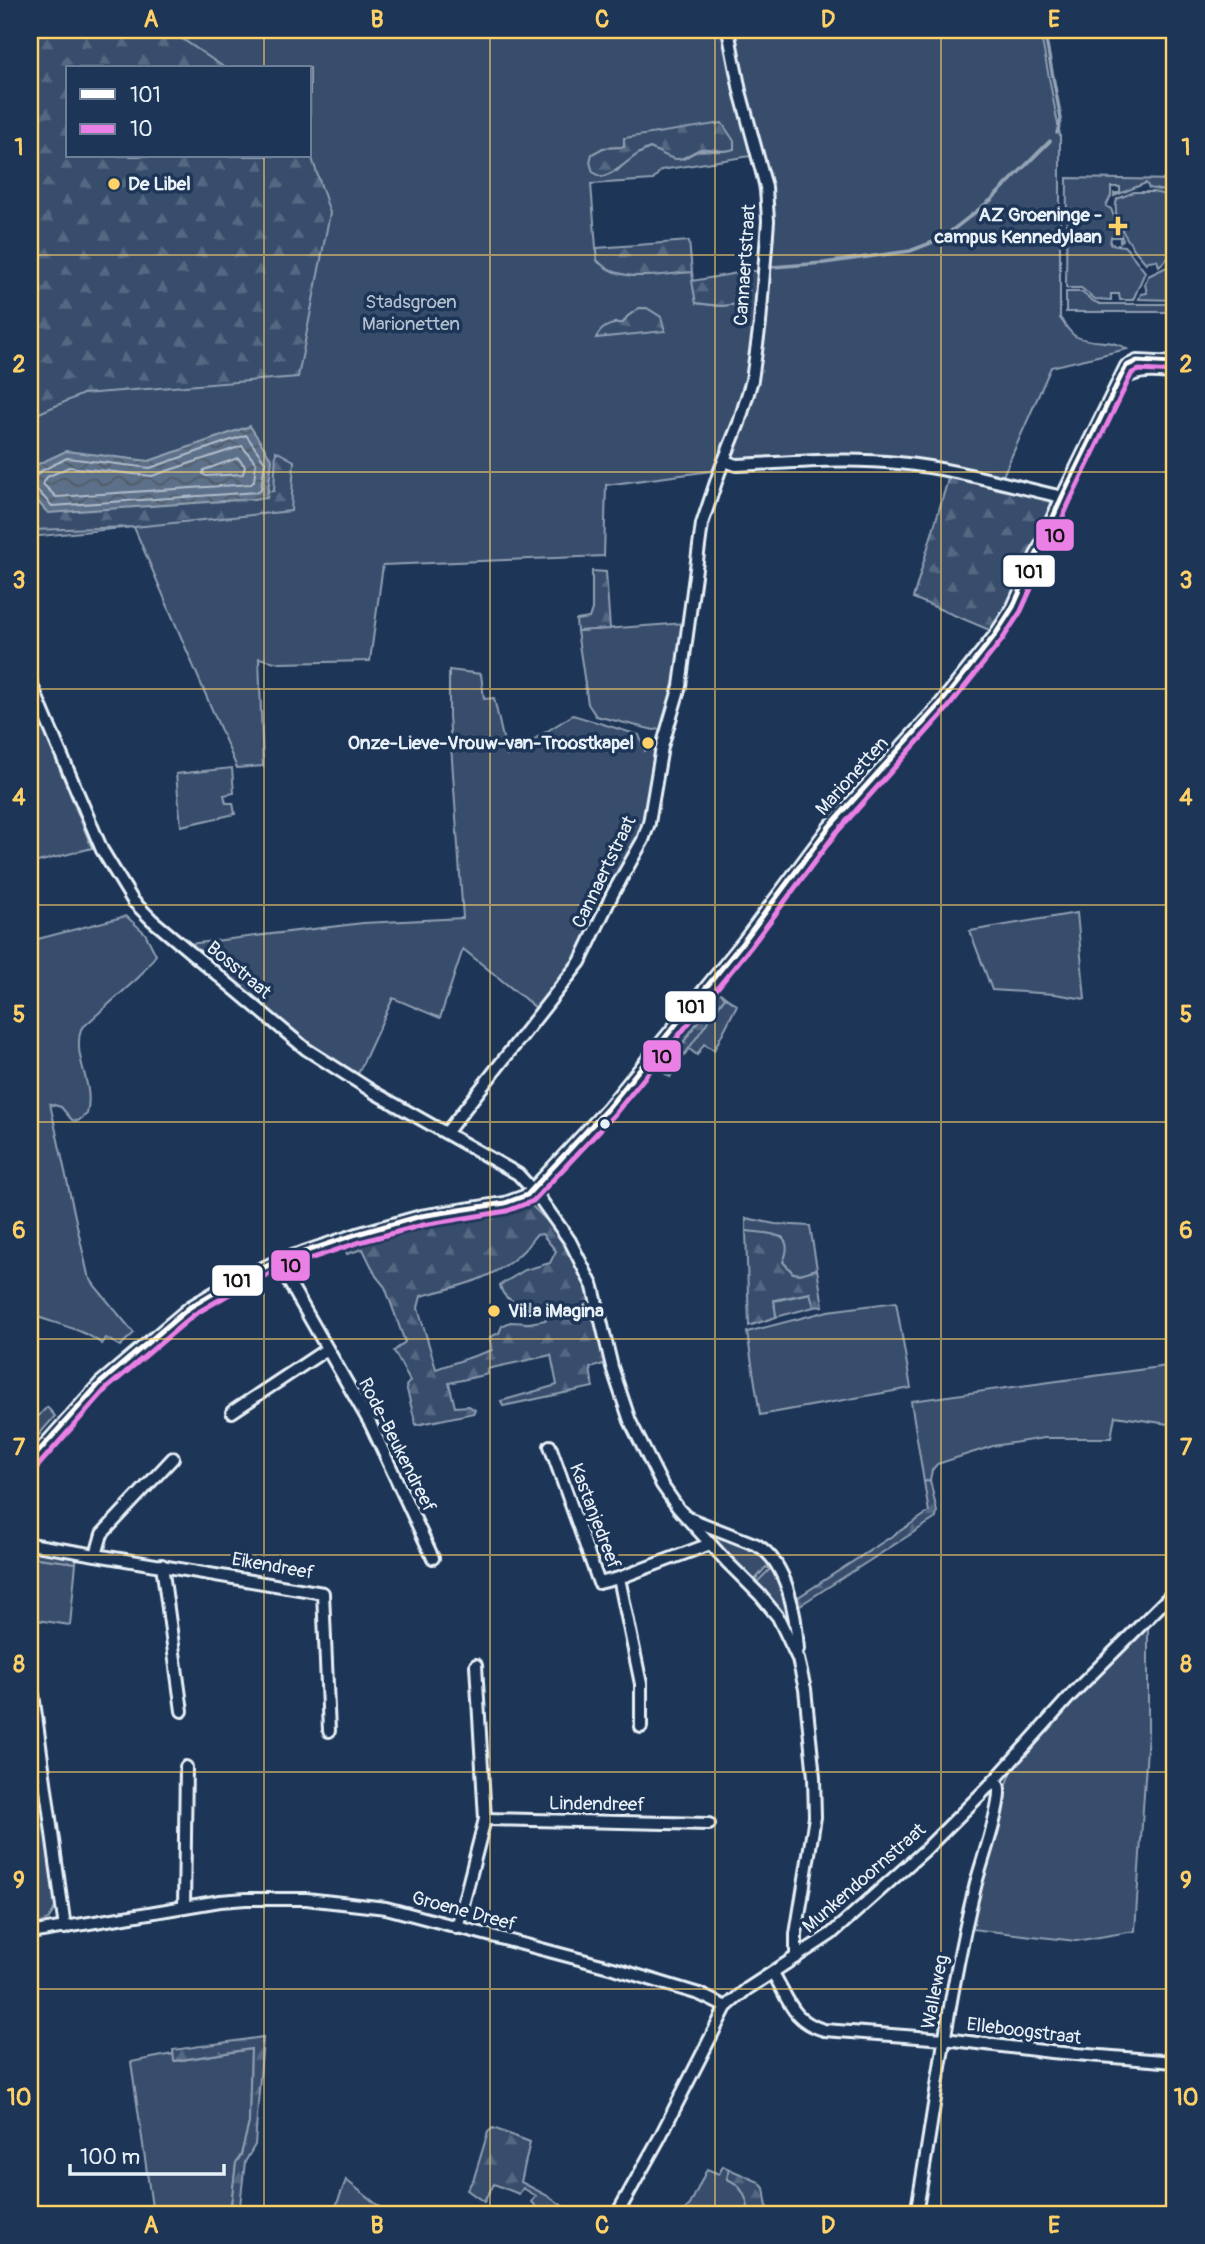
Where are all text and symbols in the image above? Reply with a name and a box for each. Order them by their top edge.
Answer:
text: A [144,5,159,34]
text: B [370,5,384,34]
text: C [595,5,609,34]
text: D [821,5,835,34]
text: E [1048,5,1060,34]
legend [66,66,312,158]
text: 101 [130,82,161,109]
text: 10 [130,116,153,143]
text: 1 [15,133,24,162]
text: 1 [1182,133,1191,162]
place label: De Libel [128,172,191,196]
marker: De Libel [106,176,122,192]
street label: Cannaertstraat [729,203,761,327]
place label: AZ Groeninge - campus Kennedylaan [933,203,1102,249]
marker: AZ Groeninge - campus Kennedylaan [1108,216,1128,236]
park label: Stadsgroen Marionetten [362,290,460,336]
text: 2 [13,350,26,379]
text: 2 [1180,350,1193,379]
line badge: 10 [1035,518,1075,552]
text: 10 [1045,524,1065,548]
line badge: 101 [1002,554,1056,588]
text: 101 [1015,560,1043,584]
text: 3 [13,566,25,595]
text: 3 [1180,566,1192,595]
place label: Onze-Lieve-Vrouw-van-Troostkapel [348,731,634,755]
street label: Marionetten [810,732,894,820]
marker: Onze-Lieve-Vrouw-van-Troostkapel [640,735,656,751]
text: 4 [12,783,26,812]
text: 4 [1179,783,1193,812]
street label: Cannaertstraat [567,812,642,932]
street label: Bosstraat [202,936,277,1004]
line badge: 101 [664,990,717,1023]
text: 101 [677,995,705,1019]
text: 5 [13,1000,25,1029]
text: 5 [1180,1000,1192,1029]
line badge: 10 [642,1039,682,1073]
text: 10 [652,1045,672,1069]
unlabelled marker [598,1117,612,1131]
text: 6 [12,1216,26,1245]
text: 6 [1179,1216,1193,1245]
line badge: 10 [270,1249,311,1282]
text: 10 [281,1254,301,1278]
line badge: 101 [211,1264,264,1297]
text: 101 [223,1269,251,1293]
place label: Vil!a iMagina [508,1299,604,1323]
marker: Vil!a iMagina [486,1303,502,1319]
street label: Rode-Beukendreef [353,1374,441,1516]
text: 7 [13,1433,26,1462]
text: 7 [1180,1433,1193,1462]
street label: Kastanjedreef [564,1460,626,1573]
street label: Eikendreef [230,1547,316,1585]
text: 8 [13,1650,25,1679]
text: 8 [1180,1650,1192,1679]
street label: Lindendreef [549,1791,646,1817]
street label: Munkendoornstraat [797,1818,931,1938]
text: 9 [13,1866,25,1895]
text: 9 [1180,1866,1192,1895]
street label: Groene Dreef [409,1886,519,1937]
street label: Walleweg [916,1953,954,2031]
street label: Elleboogstraat [965,2012,1083,2050]
text: 10 [7,2083,31,2112]
text: 10 [1174,2083,1198,2112]
scale bar [70,2132,224,2176]
text: 100 m [80,2144,140,2171]
text: A [144,2211,159,2240]
text: B [370,2211,384,2240]
text: C [595,2211,609,2240]
text: D [821,2211,835,2240]
text: E [1048,2211,1060,2240]

